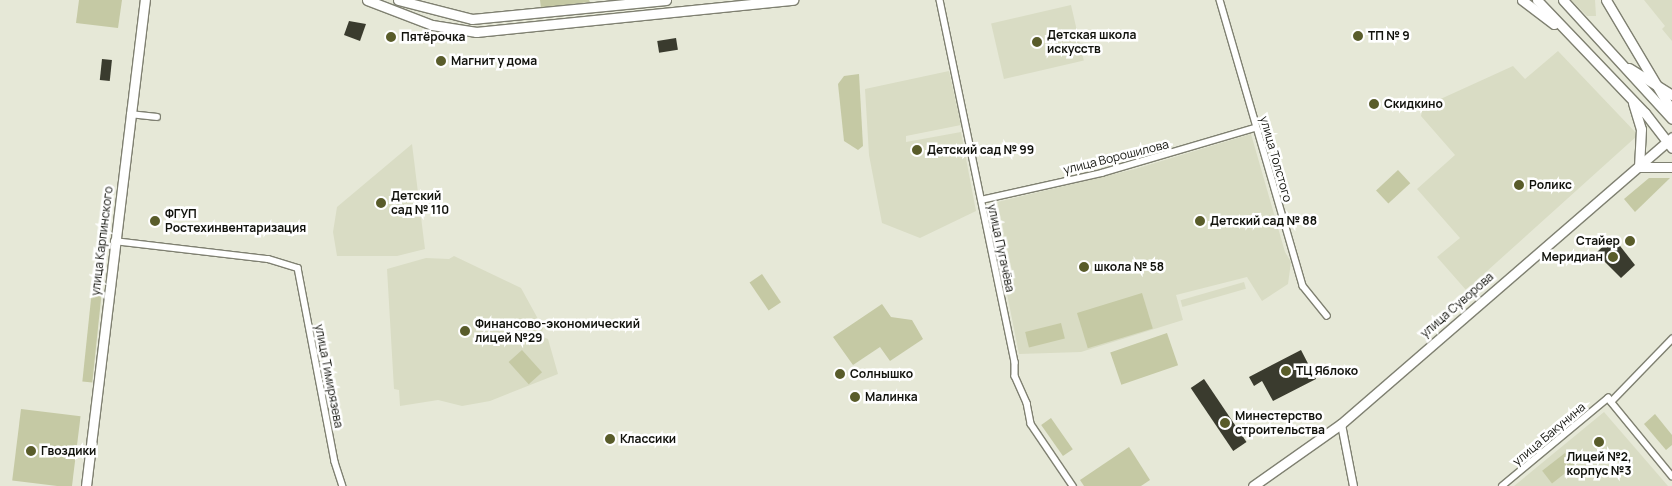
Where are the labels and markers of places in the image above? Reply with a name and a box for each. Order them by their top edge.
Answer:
place label: Детская школа искусств [1047,28,1136,56]
place label: ТП № 9 [1368,29,1410,43]
place label: Пятёрочка [401,30,465,44]
marker: ТП № 9 [1352,30,1364,42]
marker: Пятёрочка [385,31,397,43]
marker: Детская школа искусств [1031,36,1043,48]
place label: Магнит у дома [451,54,537,68]
marker: Магнит у дома [435,55,447,67]
place label: Скидкино [1384,97,1443,111]
marker: Скидкино [1368,98,1380,110]
place label: Детский сад № 99 [927,143,1034,157]
marker: Детский сад № 99 [911,144,923,156]
place label: Роликс [1529,178,1572,192]
marker: Роликс [1513,179,1525,191]
place label: Детский сад № 110 [391,189,449,217]
marker: Детский сад № 110 [375,197,387,209]
place label: ФГУП Ростехинвентаризация [165,207,306,235]
place label: Детский сад № 88 [1210,214,1317,228]
marker: ФГУП Ростехинвентаризация [149,215,161,227]
marker: Детский сад № 88 [1194,215,1206,227]
place label: Стайер [1576,234,1620,248]
marker: Стайер [1624,235,1636,247]
place label: Меридиан [1542,250,1603,264]
marker: Меридиан [1607,251,1619,263]
place label: школа № 58 [1094,260,1164,274]
marker: школа № 58 [1078,261,1090,273]
place label: Финансово-экономический лицей №29 [475,317,640,345]
marker: Финансово-экономический лицей №29 [459,325,471,337]
place label: ТЦ Яблоко [1296,364,1358,378]
marker: ТЦ Яблоко [1280,365,1292,377]
place label: Солнышко [850,367,913,381]
marker: Солнышко [834,368,846,380]
place label: Малинка [865,390,918,404]
marker: Малинка [849,391,861,403]
place label: Минестерство строительства [1235,409,1325,437]
marker: Минестерство строительства [1219,417,1231,429]
place label: Классики [620,432,676,446]
marker: Классики [604,433,616,445]
marker: Лицей №2, корпус №3 [1593,436,1605,448]
place label: Гвоздики [41,444,96,458]
marker: Гвоздики [25,445,37,457]
place label: Лицей №2, корпус №3 [1566,450,1632,478]

